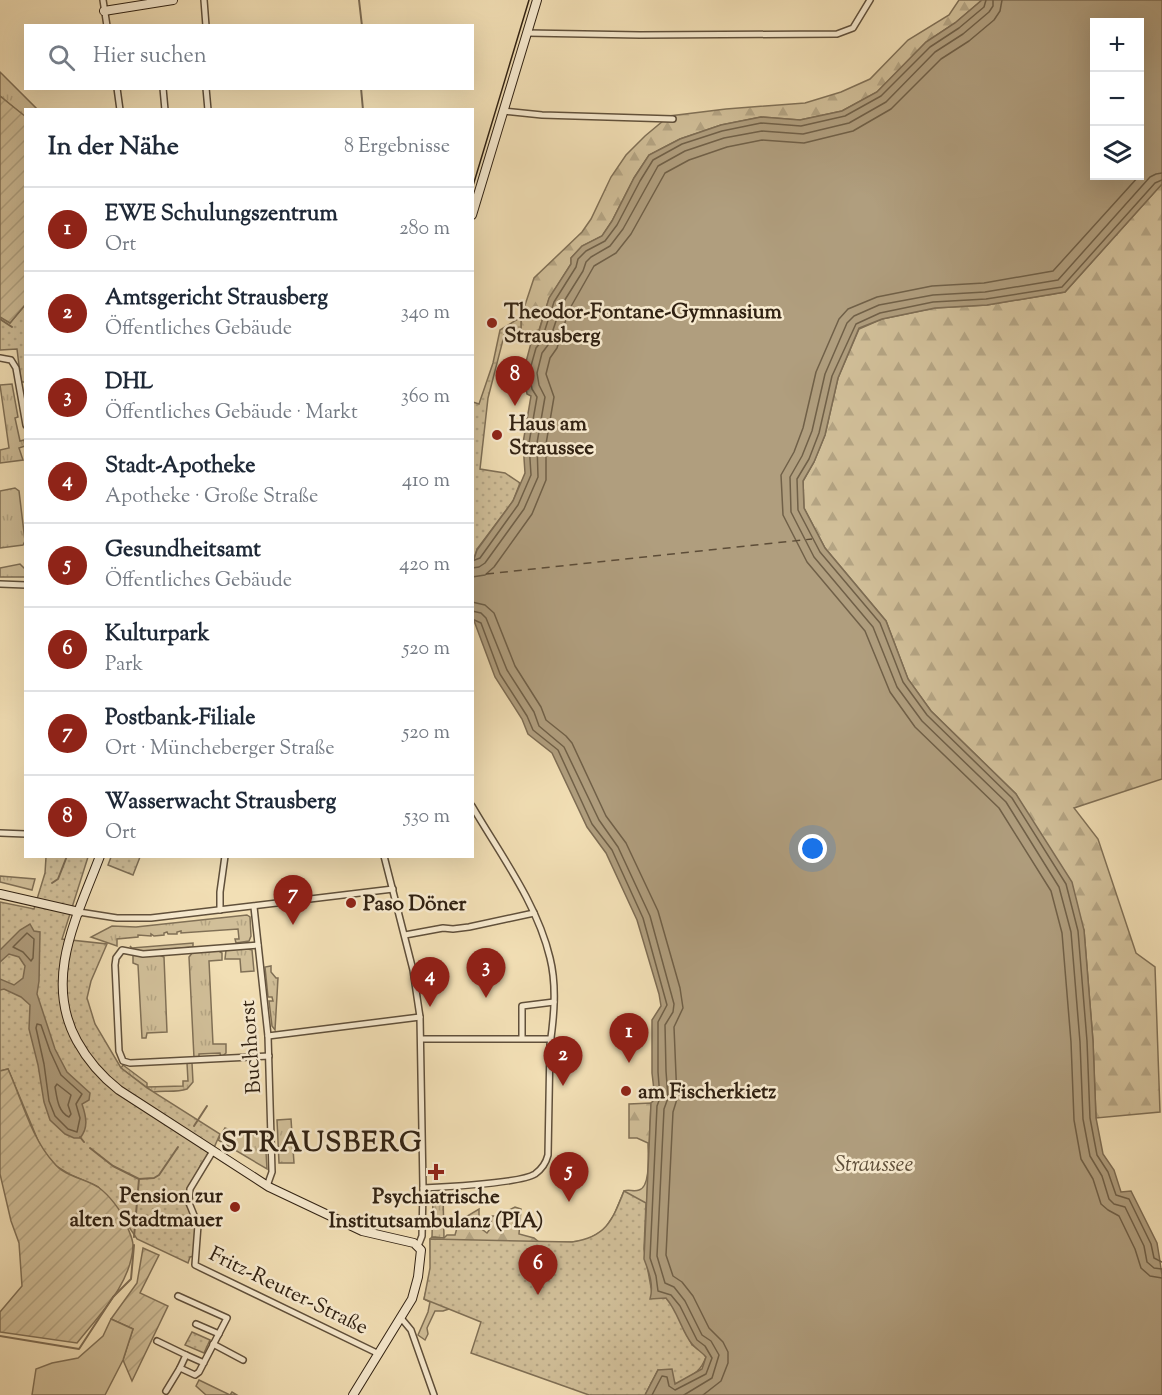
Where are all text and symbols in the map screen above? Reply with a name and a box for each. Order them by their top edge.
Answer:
map controls [1090,18,1144,180]
button: + [1090,18,1144,72]
search box [24,24,474,90]
icon: search [45,41,78,74]
text: Hier suchen [93,41,207,73]
button: − [1090,72,1144,126]
button: layers [1090,126,1144,180]
text: In der Nähe [48,129,179,166]
text: 8 Ergebnisse [344,133,450,162]
text: EWE Schulungszentrum [105,199,338,231]
text: 1 [64,215,71,244]
text: 280 m [399,215,450,244]
text: Ort [105,231,136,260]
text: Amtsgericht Strausberg [105,283,328,315]
place label: Theodor-Fontane-Gymnasium Strausberg [504,298,783,352]
text: 2 [63,299,72,328]
text: 340 m [401,299,450,328]
text: Öffentliches Gebäude [105,315,292,344]
marker: Theodor-Fontane-Gymnasium Strausberg [485,316,499,330]
pin: 8 [496,356,534,406]
text: DHL [105,367,153,399]
text: 3 [63,383,72,412]
text: 360 m [401,383,450,412]
text: Öffentliches Gebäude · Markt [105,399,358,428]
place label: Haus am Straussee [509,410,594,464]
marker: Haus am Straussee [490,428,504,442]
text: Stadt-Apotheke [105,451,256,483]
text: 4 [62,467,73,496]
text: 410 m [402,467,450,496]
text: Apotheke · Große Straße [105,483,318,512]
text: Gesundheitsamt [105,535,261,567]
text: 5 [64,551,71,580]
text: 420 m [399,551,450,580]
text: Öffentliches Gebäude [105,567,292,596]
text: Kulturpark [105,619,209,651]
text: 6 [63,635,72,664]
text: 520 m [402,635,450,664]
text: Park [105,651,143,680]
text: Postbank-Filiale [105,703,255,735]
text: 7 [62,719,73,748]
text: 520 m [402,719,450,748]
text: Ort · Müncheberger Straße [105,735,335,764]
text: Wasserwacht Strausberg [105,787,336,819]
text: 8 [63,803,73,832]
text: 530 m [404,803,450,832]
text: Ort [105,819,136,848]
your location [798,834,827,863]
pin: 7 [274,876,312,925]
place label: Paso Döner [363,890,467,920]
marker: Paso Döner [344,896,358,910]
pin: 3 [466,948,506,998]
pin: 4 [410,958,450,1007]
street label: Buchhorst [234,999,270,1095]
pin: 1 [610,1014,648,1063]
pin: 2 [544,1036,582,1086]
place label: am Fischerkietz [638,1078,776,1108]
marker: am Fischerkietz [619,1084,633,1098]
district label: STRAUSBERG [221,1125,423,1164]
water label: Straussee [835,1150,913,1182]
pin: 5 [550,1152,588,1202]
marker: Psychiatrische Institutsambulanz (PIA) [427,1163,445,1181]
place label: Pension zur alten Stadtmauer [69,1182,223,1236]
place label: Psychiatrische Institutsambulanz (PIA) [329,1183,543,1237]
marker: Pension zur alten Stadtmauer [228,1200,242,1214]
street label: Fritz-Reuter-Straße [203,1240,373,1343]
pin: 6 [518,1246,558,1295]

